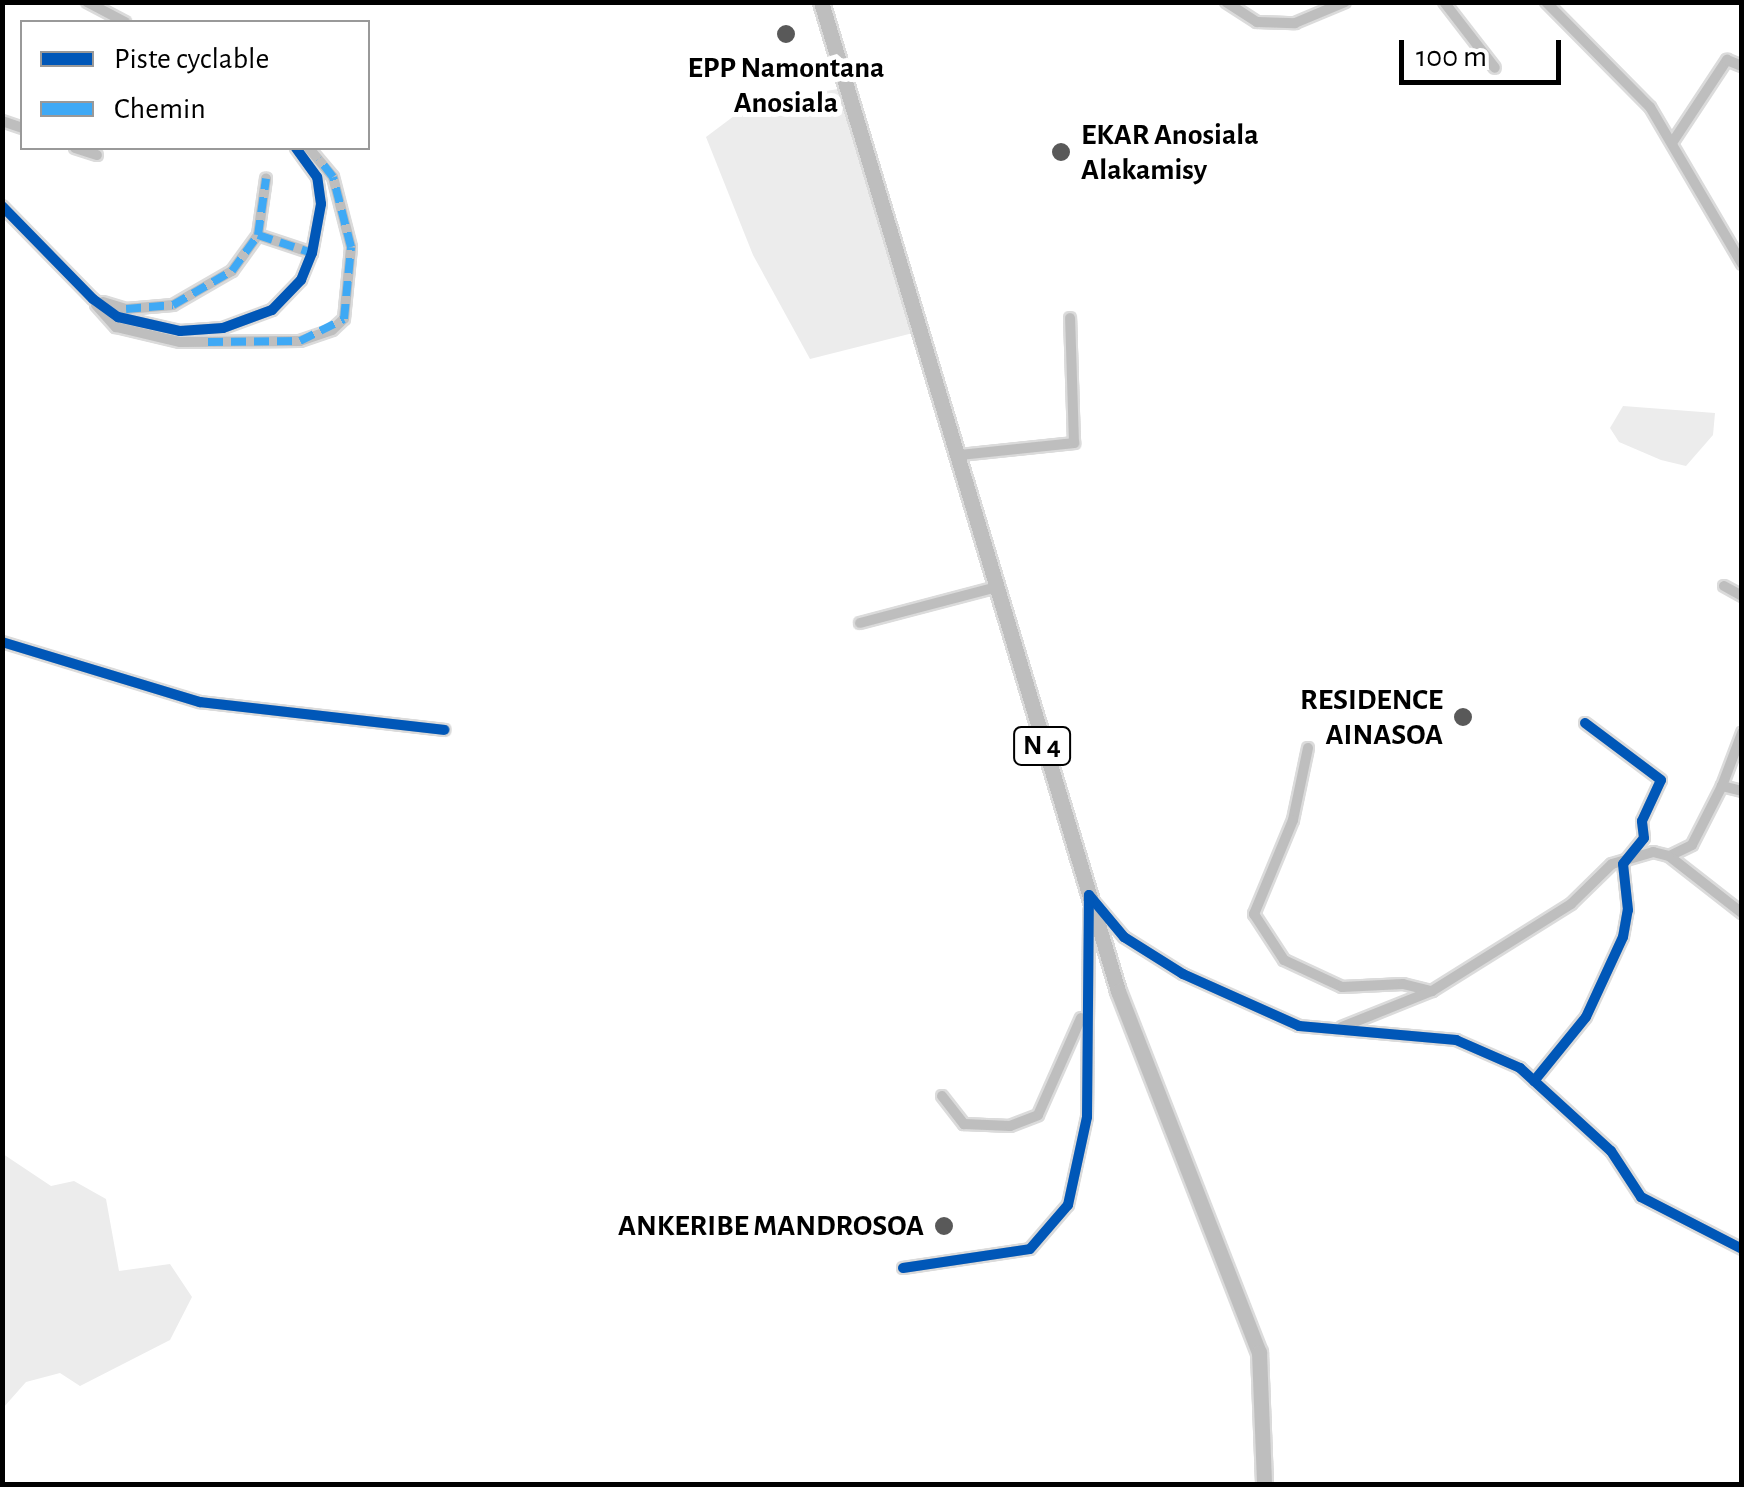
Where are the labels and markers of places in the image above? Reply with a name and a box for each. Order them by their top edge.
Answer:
marker: EPP Namontana Anosiala [775,23,797,45]
place label: EPP Namontana Anosiala [687,50,885,120]
place label: EKAR Anosiala Alakamisy [1081,117,1259,188]
marker: EKAR Anosiala Alakamisy [1050,141,1072,163]
place label: RESIDENCE AINASOA [1300,682,1443,752]
marker: RESIDENCE AINASOA [1452,706,1474,728]
place label: ANKERIBE MANDROSOA [618,1208,924,1244]
marker: ANKERIBE MANDROSOA [933,1215,955,1237]

